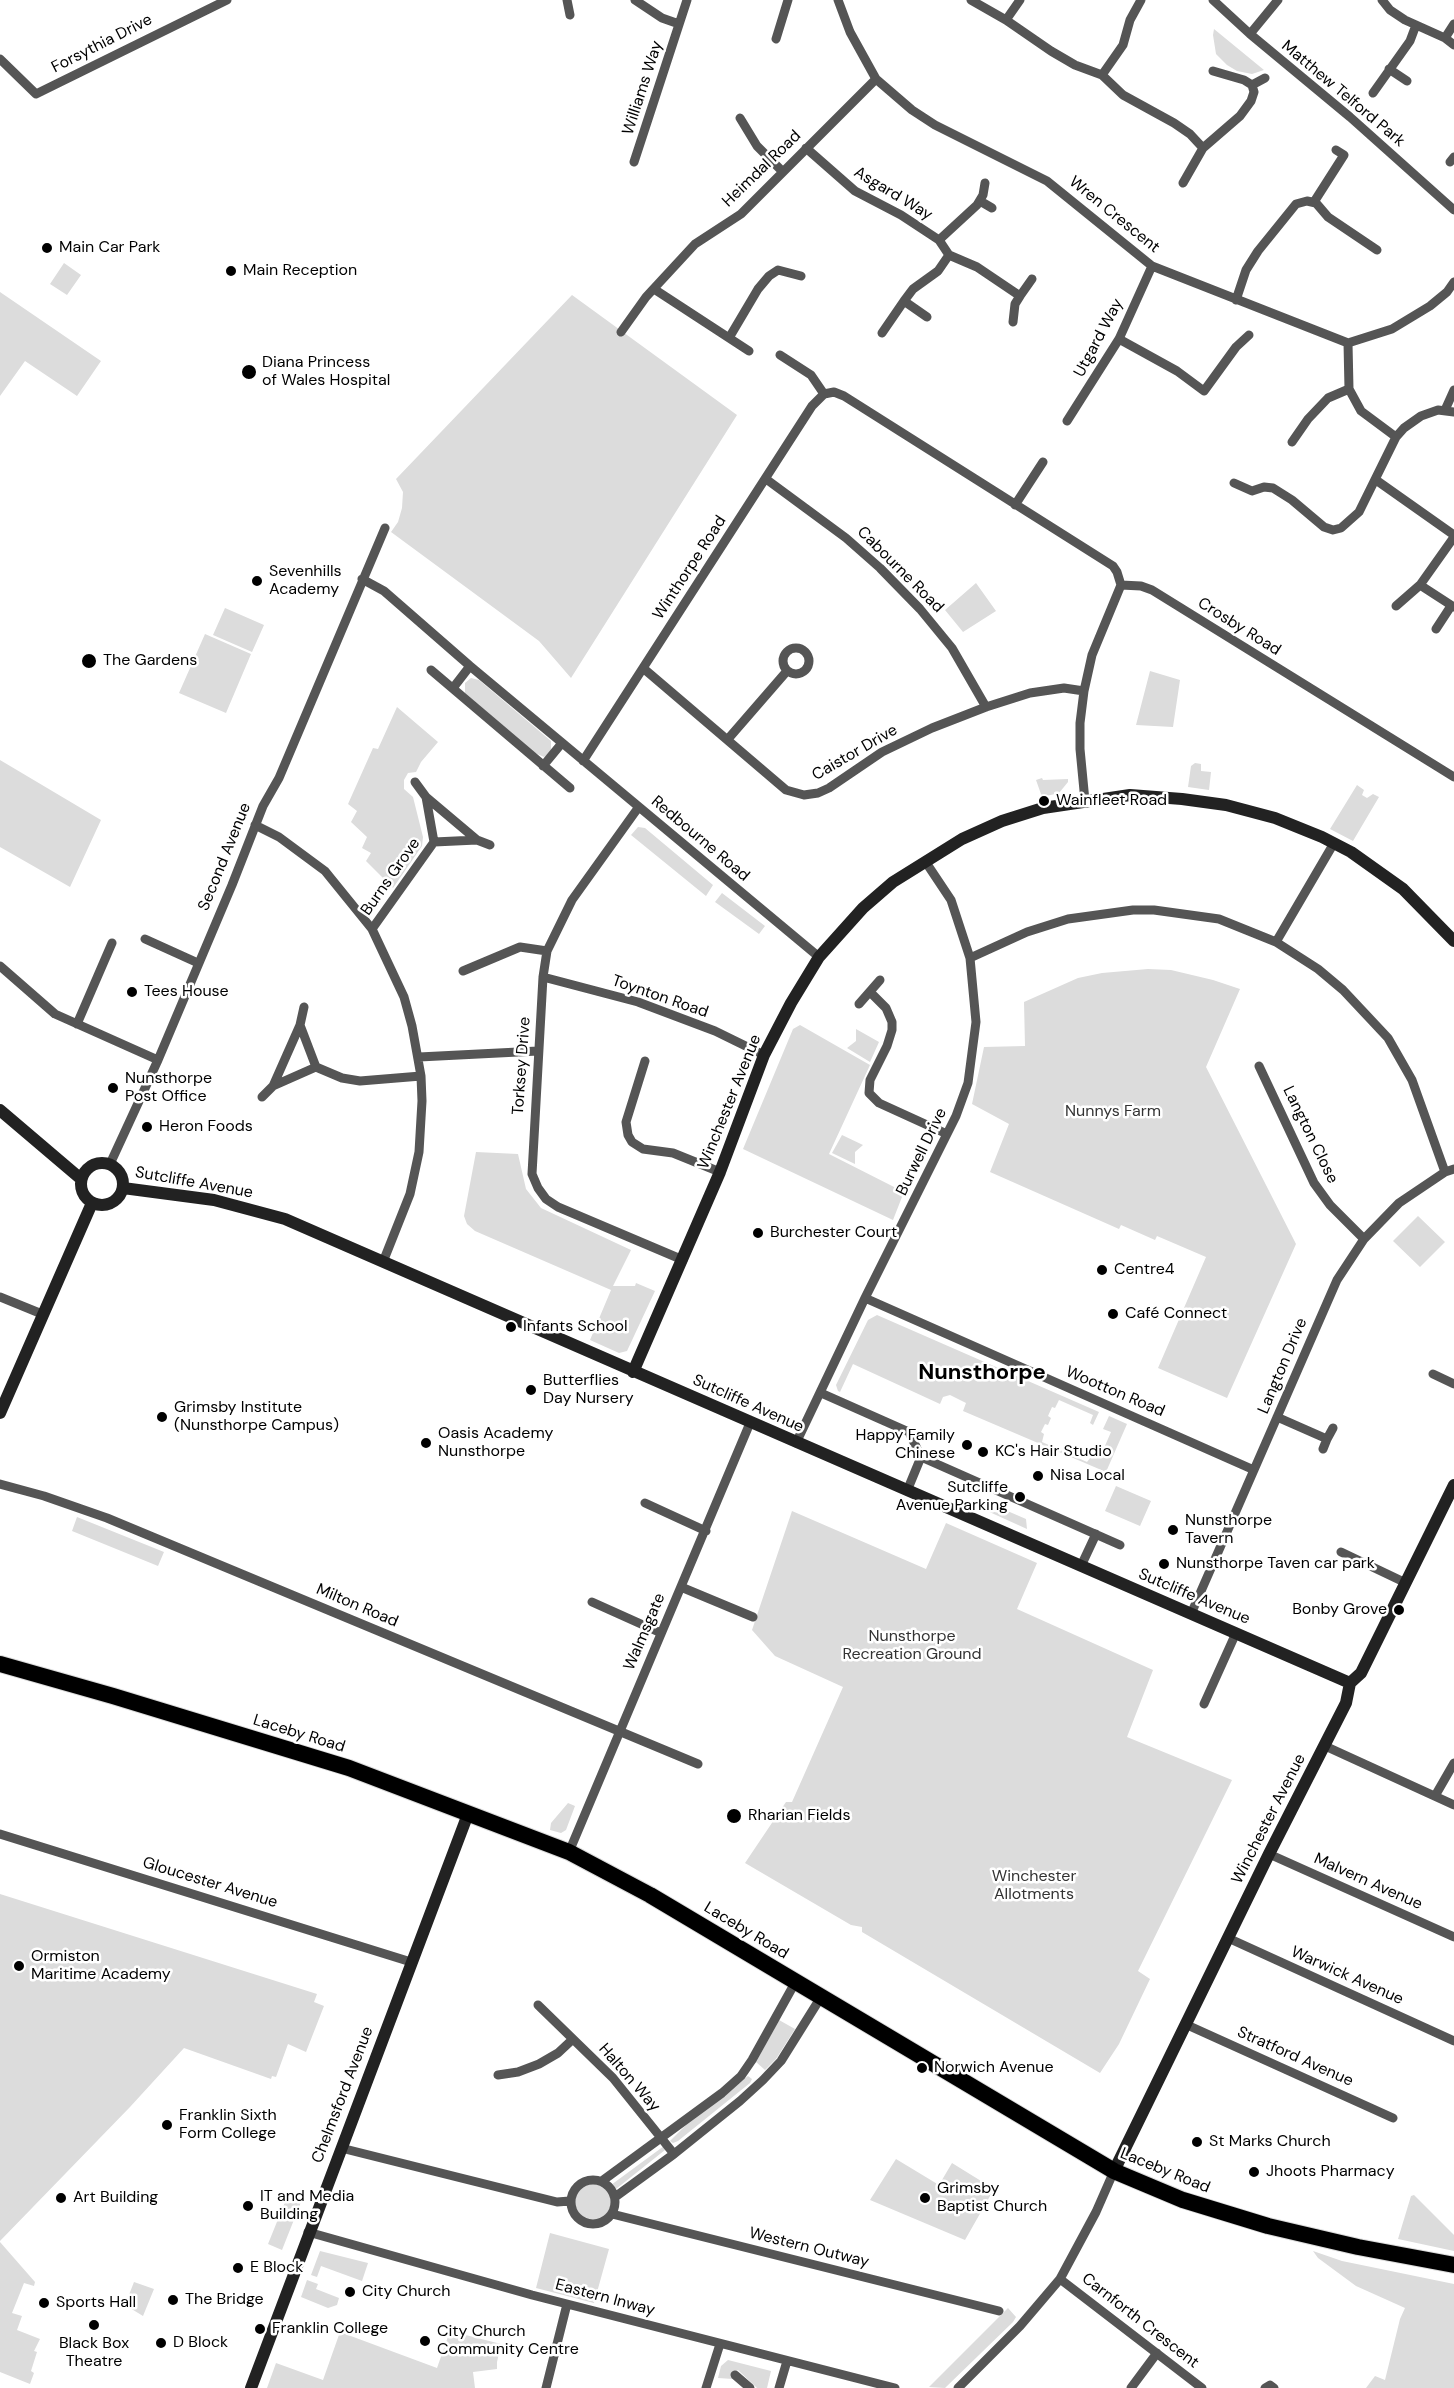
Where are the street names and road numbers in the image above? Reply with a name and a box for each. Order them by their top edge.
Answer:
street label: Forsythia Drive [48,10,156,78]
street label: Matthew Telford Park [1277,37,1409,151]
street label: Williams Way [619,39,667,137]
street label: Heimdal Road [719,127,805,211]
street label: Asgard Way [850,163,936,225]
street label: Wren Crescent [1065,173,1163,257]
street label: Utgard Way [1070,295,1128,381]
street label: Winthorpe Road [649,512,731,624]
street label: Cabourne Road [853,523,947,617]
street label: Crosby Road [1194,594,1284,660]
street label: Caistor Drive [809,721,901,785]
street label: Redbourne Road [647,792,753,886]
street label: Second Avenue [195,800,255,914]
street label: Burns Grove [357,835,425,919]
street label: Toynton Road [609,972,711,1022]
street label: Torksey Drive [509,1016,535,1116]
street label: Winchester Avenue [694,1032,766,1172]
street label: Langton Close [1278,1083,1342,1187]
street label: Burwell Drive [893,1105,951,1199]
street label: Sutcliffe Avenue [134,1163,254,1203]
street label: Langton Drive [1254,1315,1312,1417]
street label: Wootton Road [1063,1362,1167,1422]
street label: Sutcliffe Avenue [690,1371,806,1437]
street label: Sutcliffe Avenue [1135,1565,1253,1629]
street label: Milton Road [313,1580,401,1632]
street label: Walmsgate [620,1591,670,1673]
street label: Laceby Road [251,1711,347,1757]
street label: Winchester Avenue [1228,1751,1310,1887]
street label: Malvern Avenue [1311,1850,1425,1914]
street label: Gloucester Avenue [140,1853,280,1913]
street label: Laceby Road [700,1898,792,1964]
street label: Warwick Avenue [1288,1943,1406,2009]
street label: Stratford Avenue [1234,2023,1356,2091]
street label: Chelmsford Avenue [308,2024,378,2166]
street label: Halton Way [594,2040,664,2116]
street label: Laceby Road [1117,2144,1213,2198]
street label: Western Outway [747,2224,871,2272]
street label: Carnforth Crescent [1078,2269,1202,2373]
street label: Eastern Inway [553,2276,657,2320]

